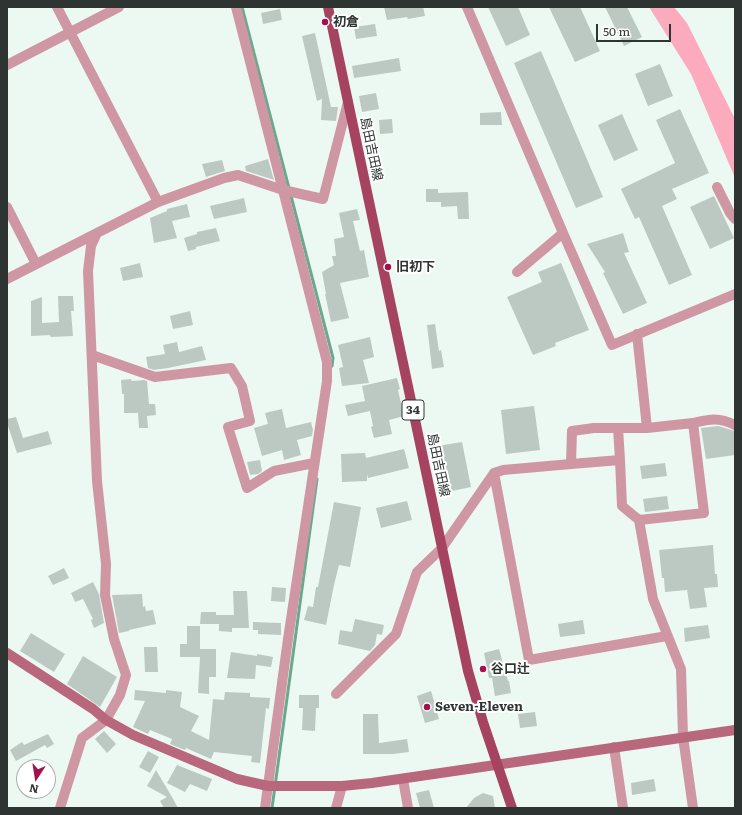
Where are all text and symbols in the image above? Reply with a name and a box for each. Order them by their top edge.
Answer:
place label: 初倉 [333,14,359,30]
scale bar [598,16,673,42]
marker: 初倉 [320,17,330,27]
text: 50 m [603,22,630,40]
street label: 島田吉田線 [357,116,385,182]
place label: 旧初下 [396,259,435,275]
marker: 旧初下 [383,262,393,272]
road number: 34 [402,400,424,420]
street label: 島田吉田線 [424,432,452,498]
place label: 谷口辻 [491,661,530,677]
marker: 谷口辻 [478,664,488,674]
place label: Seven-Eleven [435,699,523,715]
marker: Seven-Eleven [422,702,432,712]
north arrow [16,759,56,799]
text: N [28,781,40,799]

